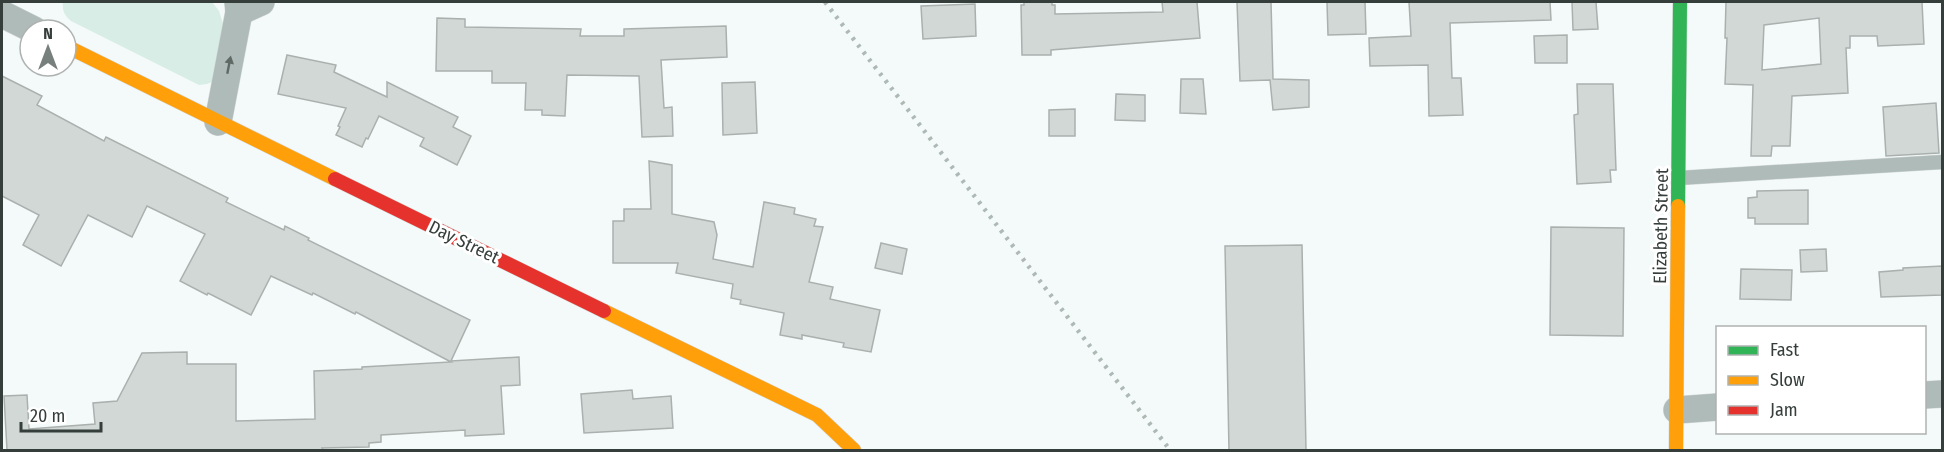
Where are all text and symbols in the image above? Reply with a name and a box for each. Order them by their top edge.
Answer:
north arrow [18,18,78,78]
text: N [43,24,53,43]
one-way arrow [224,55,233,74]
street label: Elizabeth Street [1649,168,1673,284]
street label: Day Street [425,216,503,268]
legend [1716,326,1926,434]
text: Fast [1770,339,1799,361]
text: Slow [1770,369,1805,391]
scale bar [21,395,100,433]
text: Jam [1770,399,1798,421]
text: 20 m [30,405,65,427]

